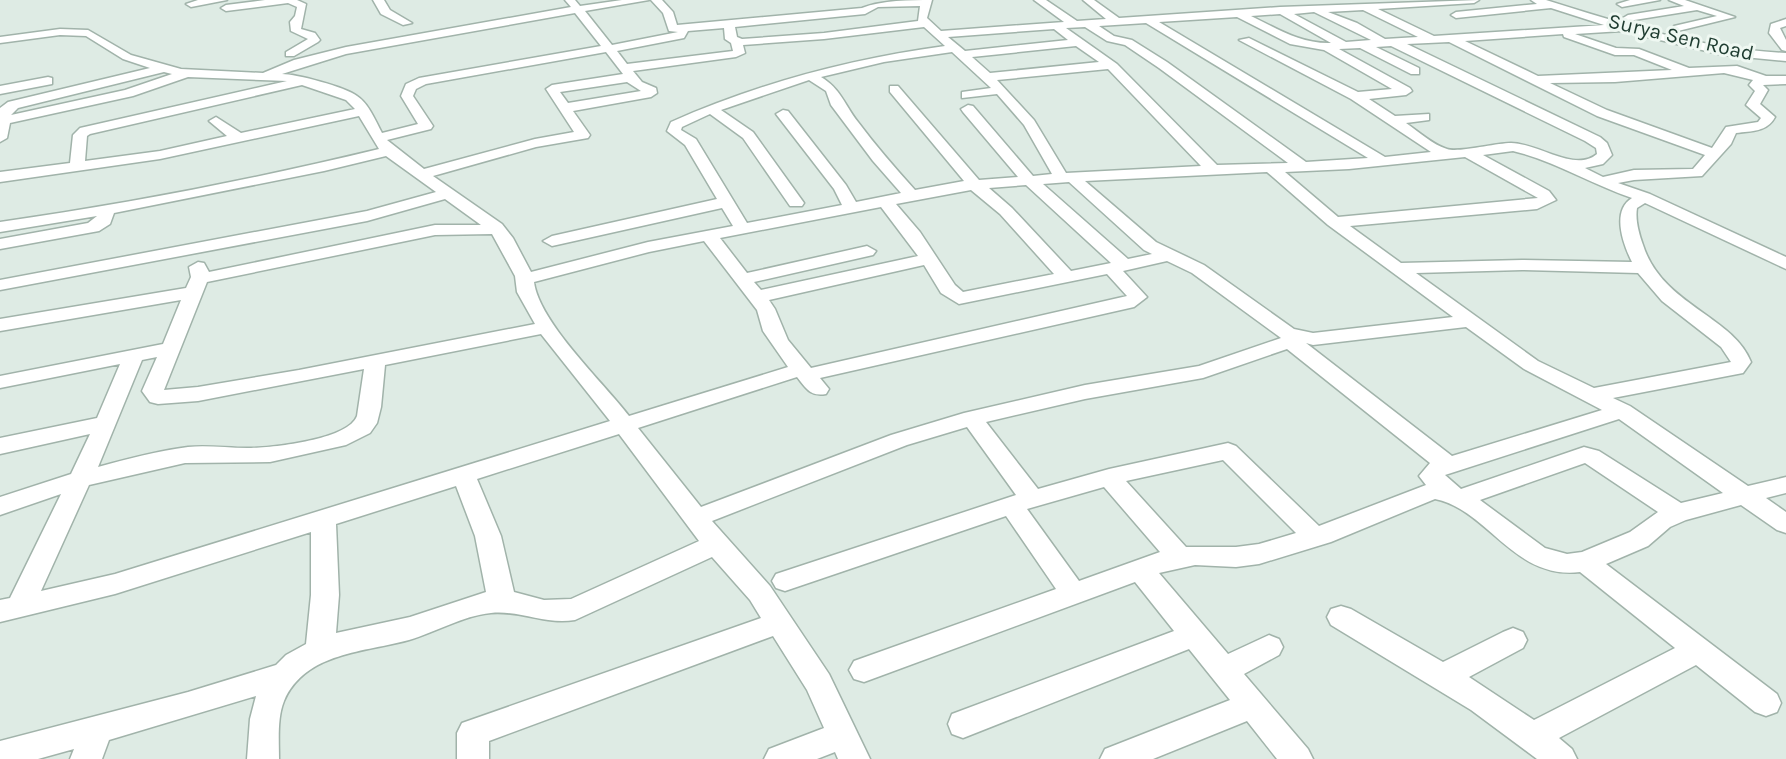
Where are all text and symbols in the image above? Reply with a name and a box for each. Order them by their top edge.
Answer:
street label: Surya Sen Road [1606,9,1756,65]

